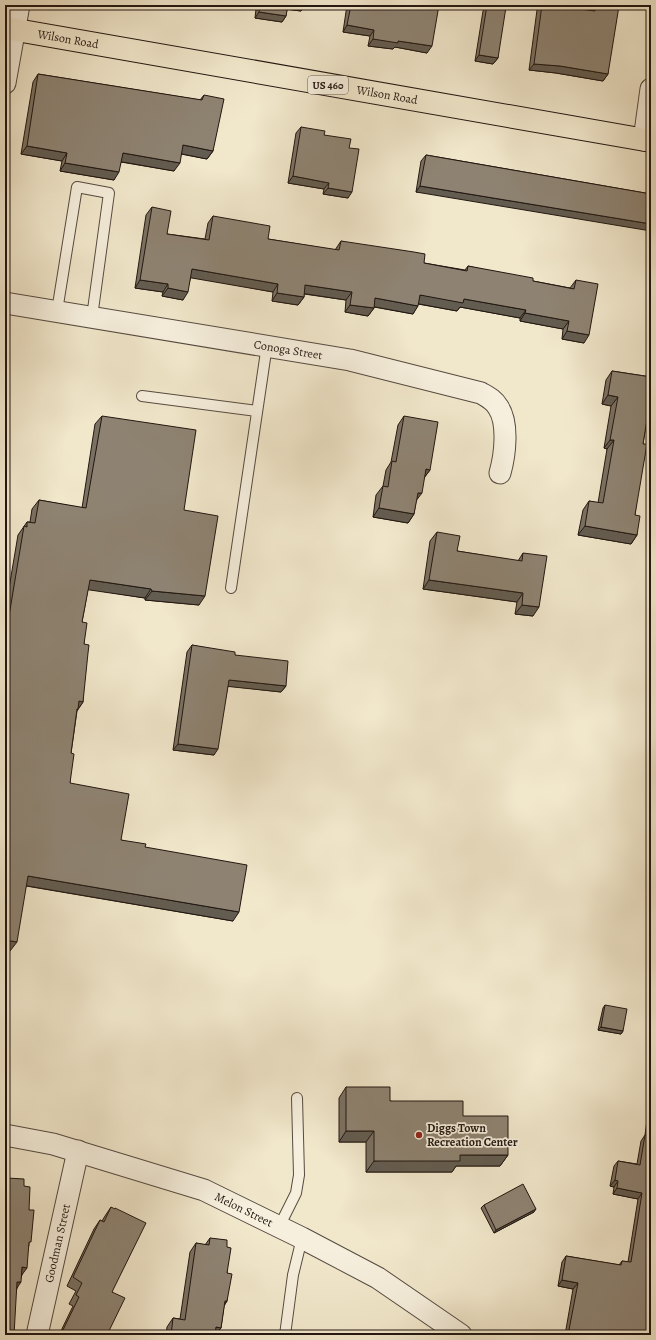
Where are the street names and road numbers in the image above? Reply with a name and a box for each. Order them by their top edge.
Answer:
street label: Wilson Road [35,26,100,52]
road number: US 460 [308,76,348,94]
street label: Wilson Road [354,81,420,108]
street label: Conoga Street [253,336,324,363]
street label: Melon Street [212,1188,276,1231]
street label: Goodman Street [41,1202,74,1284]

